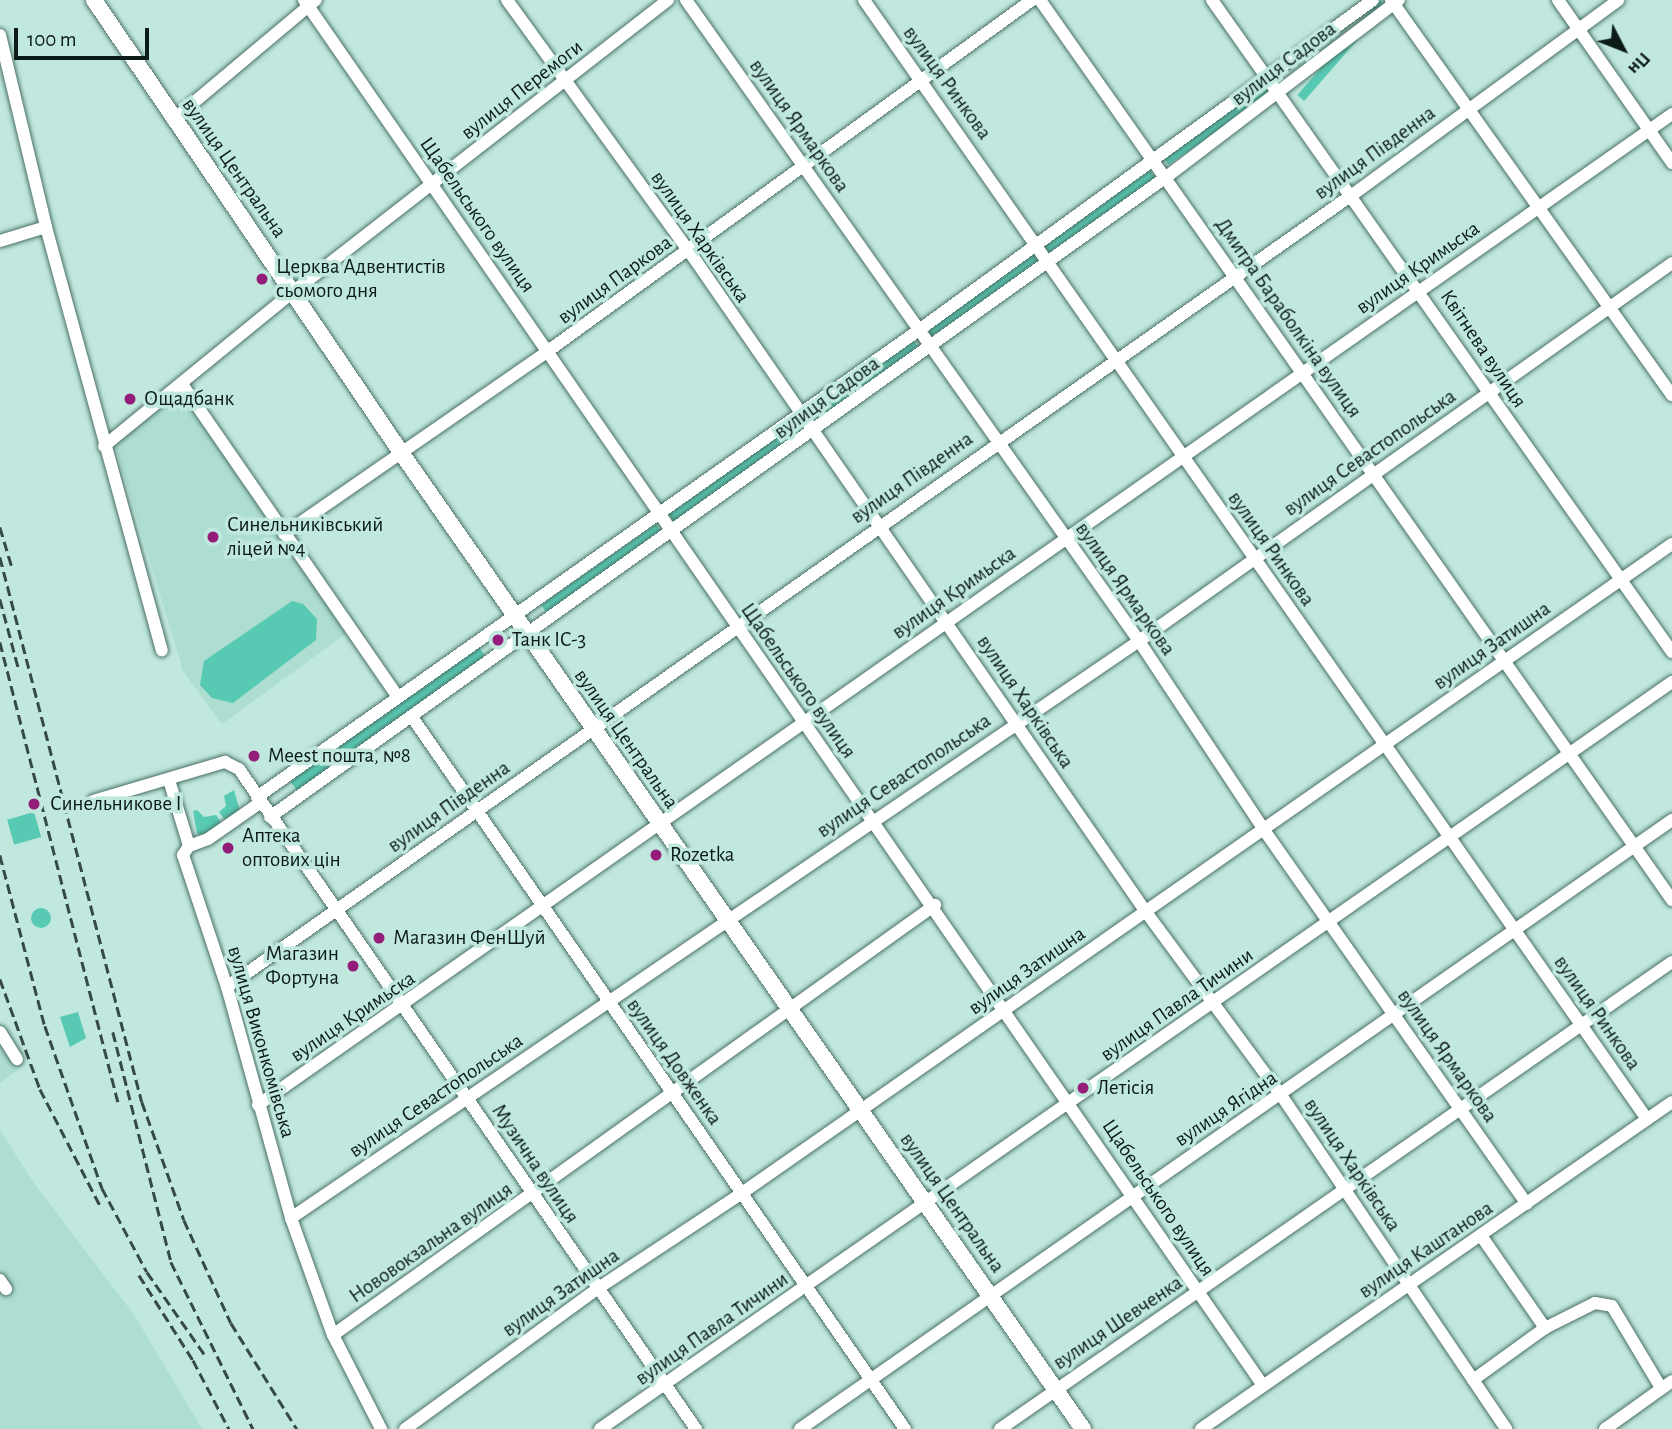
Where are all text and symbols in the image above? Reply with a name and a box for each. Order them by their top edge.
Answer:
scale bar [18,14,152,58]
north arrow [1588,14,1658,84]
street label: вулиця Садова [1227,16,1341,112]
street label: вулиця Ринкова [897,21,997,145]
text: 100 m [27,29,77,50]
street label: вулиця Перемоги [456,35,588,145]
text: Пн [1624,48,1654,78]
street label: вулиця Ярмаркова [744,54,854,198]
street label: вулиця Центральна [176,93,292,243]
street label: вулиця Південна [1310,101,1440,205]
street label: Щабельського вулиця [414,132,540,298]
street label: вулиця Харківська [645,166,755,308]
street label: Дмитра Бараболкіна вулиця [1209,213,1367,423]
street label: вулиця Кримьска [1351,216,1485,320]
street label: вулиця Паркова [553,230,677,330]
place label: Церква Адвентистів сьомого дня [276,254,446,304]
marker: Церква Адвентистів сьомого дня [254,271,270,287]
street label: Квітнева вулиця [1434,285,1532,413]
street label: вулиця Садова [769,351,885,445]
street label: вулиця Севастопольська [1279,384,1461,522]
place label: Ощадбанк [144,386,234,412]
marker: Ощадбанк [122,391,138,407]
street label: вулиця Південна [846,427,978,529]
street label: вулиця Ринкова [1222,487,1320,611]
place label: Синельниківський ліцей №4 [227,512,383,562]
street label: вулиця Ярмаркова [1070,517,1180,661]
marker: Синельниківський ліцей №4 [205,529,221,545]
street label: вулиця Кримьска [887,541,1021,645]
street label: вулиця Затишна [1429,596,1555,696]
street label: Щабельського вулиця [735,598,861,764]
place label: Танк ІС-3 [512,627,586,653]
street label: вулиця Харківська [971,630,1079,774]
marker: Танк ІС-3 [490,632,506,648]
street label: вулиця Центральна [568,664,684,814]
street label: вулиця Севастопольська [812,708,996,844]
place label: Meest пошта, №8 [268,743,411,769]
marker: Meest пошта, №8 [246,748,262,764]
street label: вулиця Південна [383,756,515,858]
place label: Синельникове І [50,791,182,817]
marker: Синельникове І [24,794,44,814]
place label: Аптека оптових цін [242,823,341,873]
marker: Аптека оптових цін [220,840,236,856]
place label: Rozetka [670,842,735,868]
marker: Rozetka [648,847,664,863]
street label: вулиця Затишна [964,921,1090,1021]
place label: Магазин ФенШуй [393,925,546,951]
marker: Магазин ФенШуй [371,930,387,946]
place label: Магазин Фортуна [265,941,339,991]
street label: вулиця Виконкомівська [222,943,300,1141]
street label: вулиця Павла Тичини [1096,943,1258,1067]
street label: вулиця Ринкова [1548,951,1646,1075]
marker: Магазин Фортуна [345,958,361,974]
street label: вулиця Кримьска [286,966,420,1068]
street label: вулиця Ярмаркова [1392,984,1502,1128]
street label: вулиця Довженка [621,994,727,1130]
street label: вулиця Севастопольська [344,1028,528,1164]
street label: вулиця Ягідна [1170,1065,1282,1153]
place label: Летісія [1097,1075,1154,1101]
marker: Летісія [1075,1080,1091,1096]
street label: вулиця Харківська [1298,1093,1406,1237]
street label: Музична вулиця [486,1100,584,1228]
street label: Щабельського вулиця [1096,1115,1220,1281]
street label: вулиця Центральна [894,1128,1010,1278]
street label: Нововокзальна вулиця [344,1177,518,1309]
street label: вулиця Каштанова [1354,1196,1498,1304]
street label: вулиця Затишна [498,1243,624,1343]
street label: вулиця Павла Тичини [631,1267,793,1391]
street label: вулиця Шевченка [1048,1270,1188,1376]

